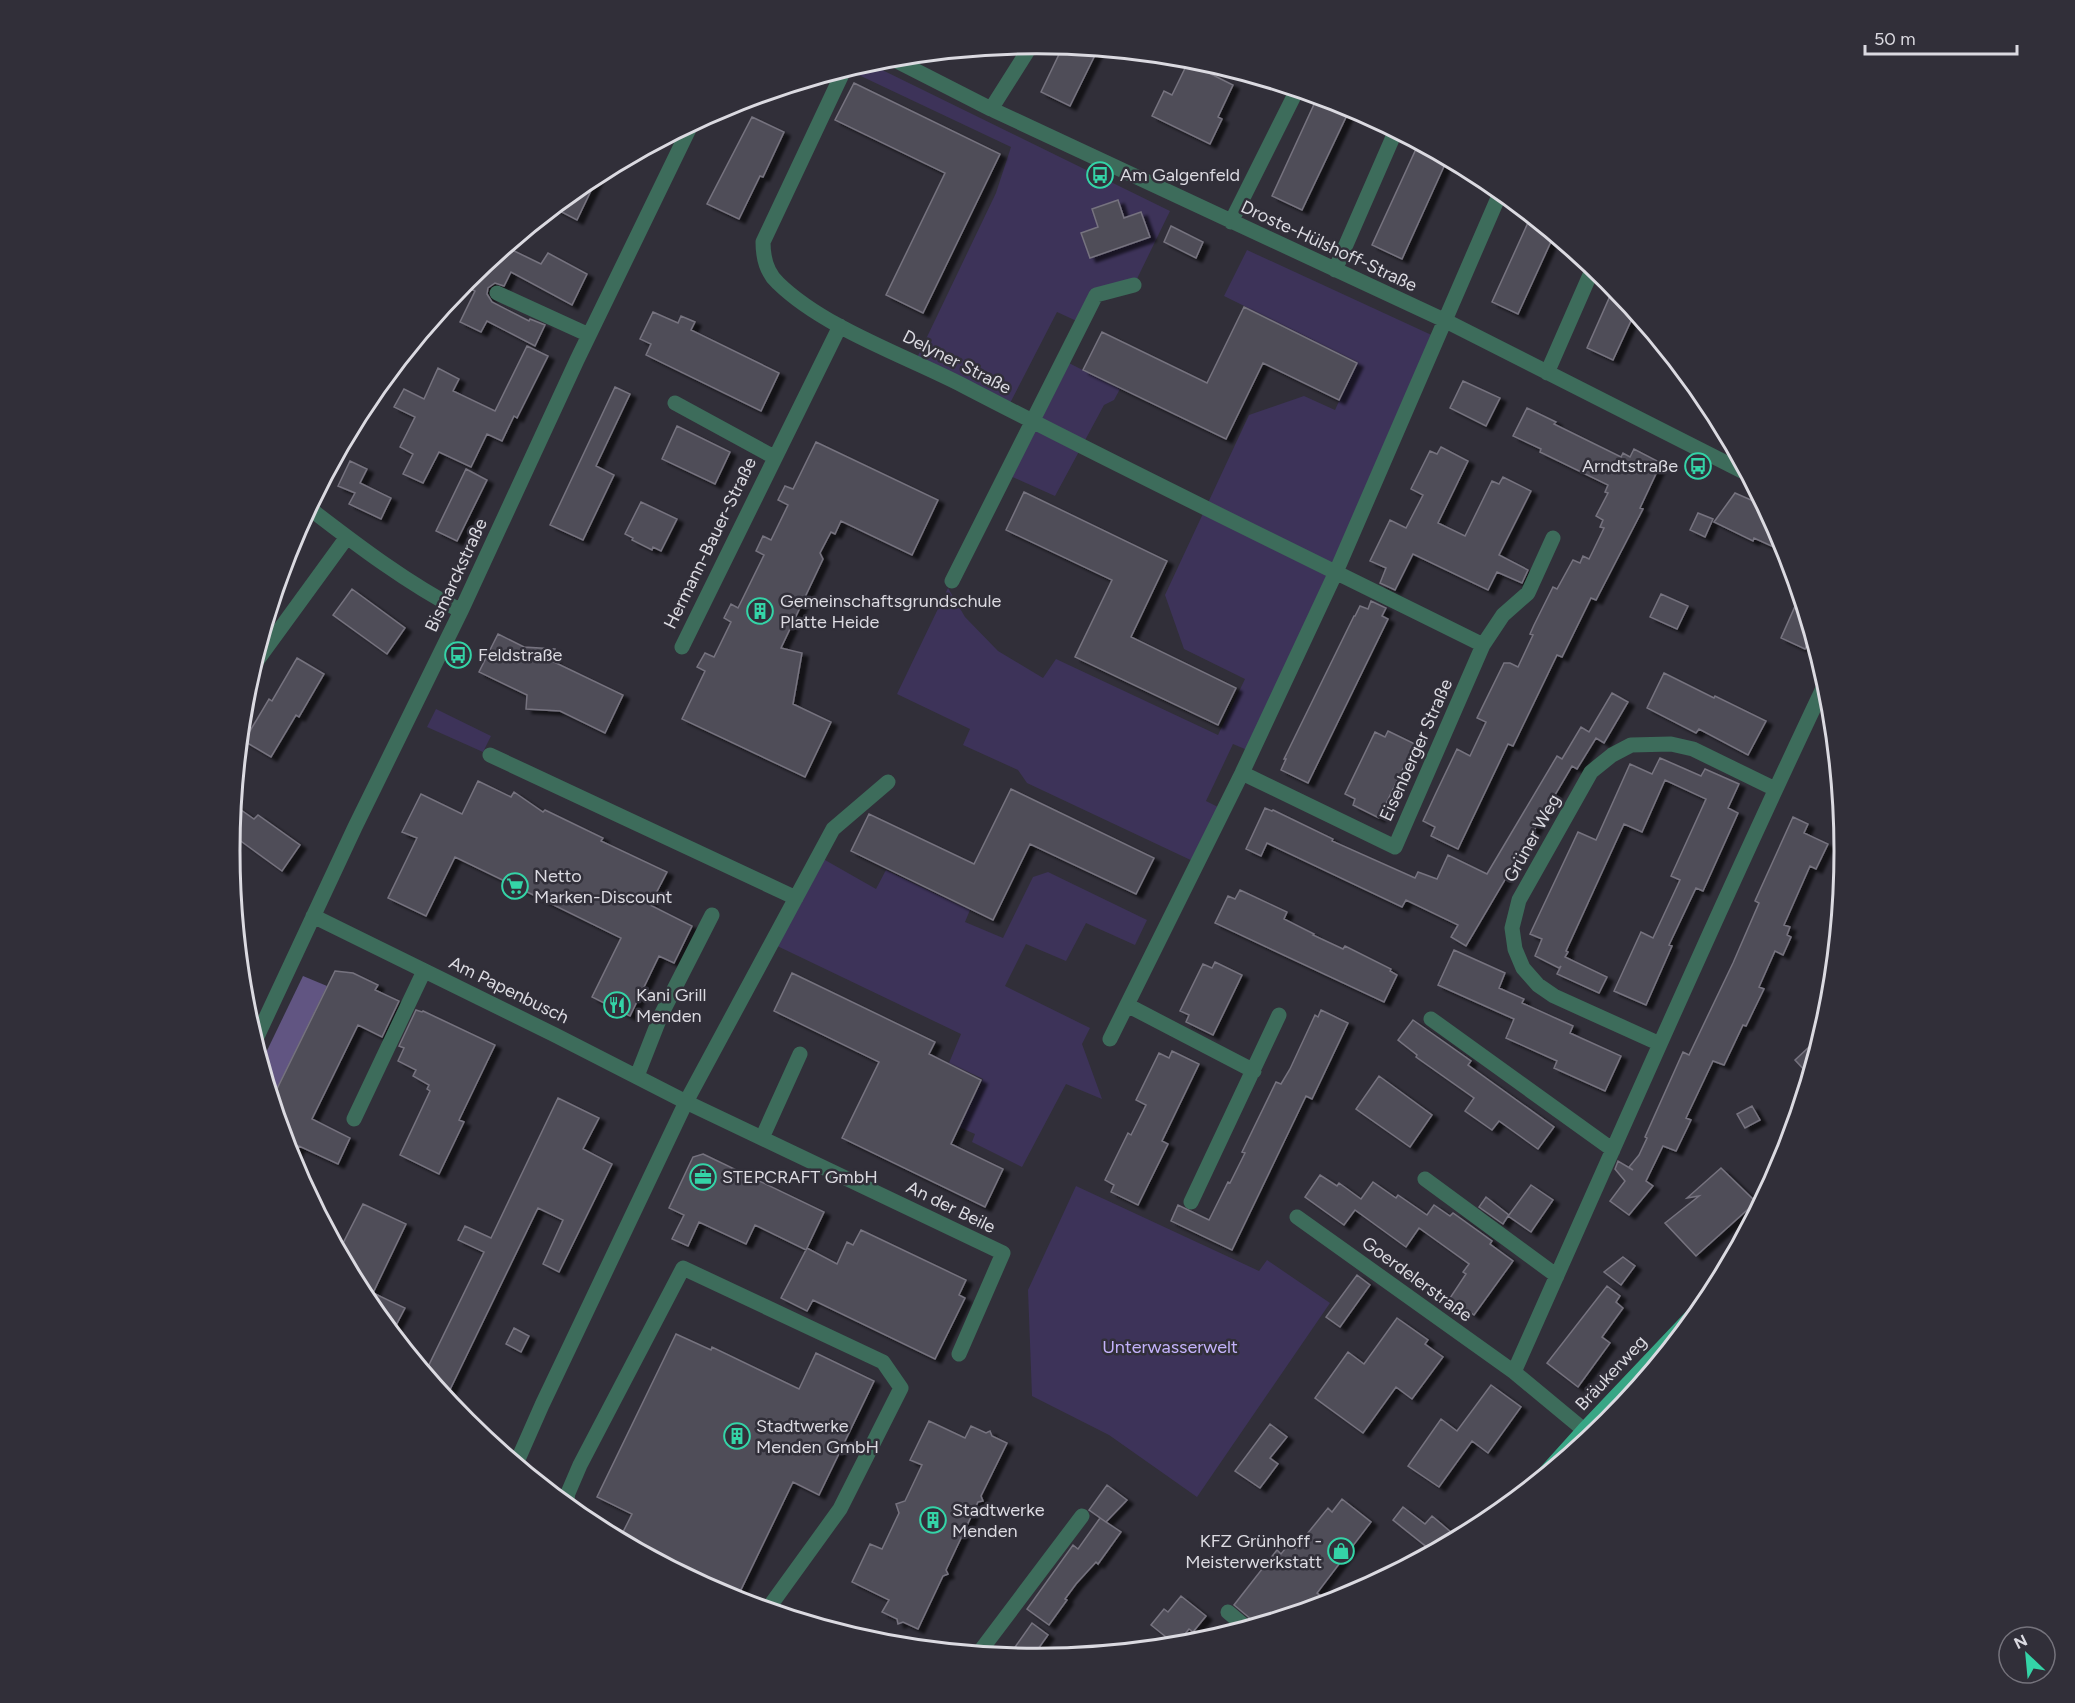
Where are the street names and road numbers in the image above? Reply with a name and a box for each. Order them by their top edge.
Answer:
street label: Droste-Hülshoff-Straße [1237,196,1421,297]
street label: Delyner Straße [899,325,1015,399]
street label: Hermann-Bauer-Straße [659,453,761,632]
street label: Bismarckstraße [420,514,492,635]
street label: Eisenberger Straße [1375,675,1457,825]
street label: Grüner Weg [1499,790,1565,886]
street label: Am Papenbusch [445,951,573,1029]
street label: An der Beile [903,1176,999,1238]
street label: Goerdelerstraße [1358,1232,1476,1326]
street label: Bräukerweg [1571,1331,1651,1415]

